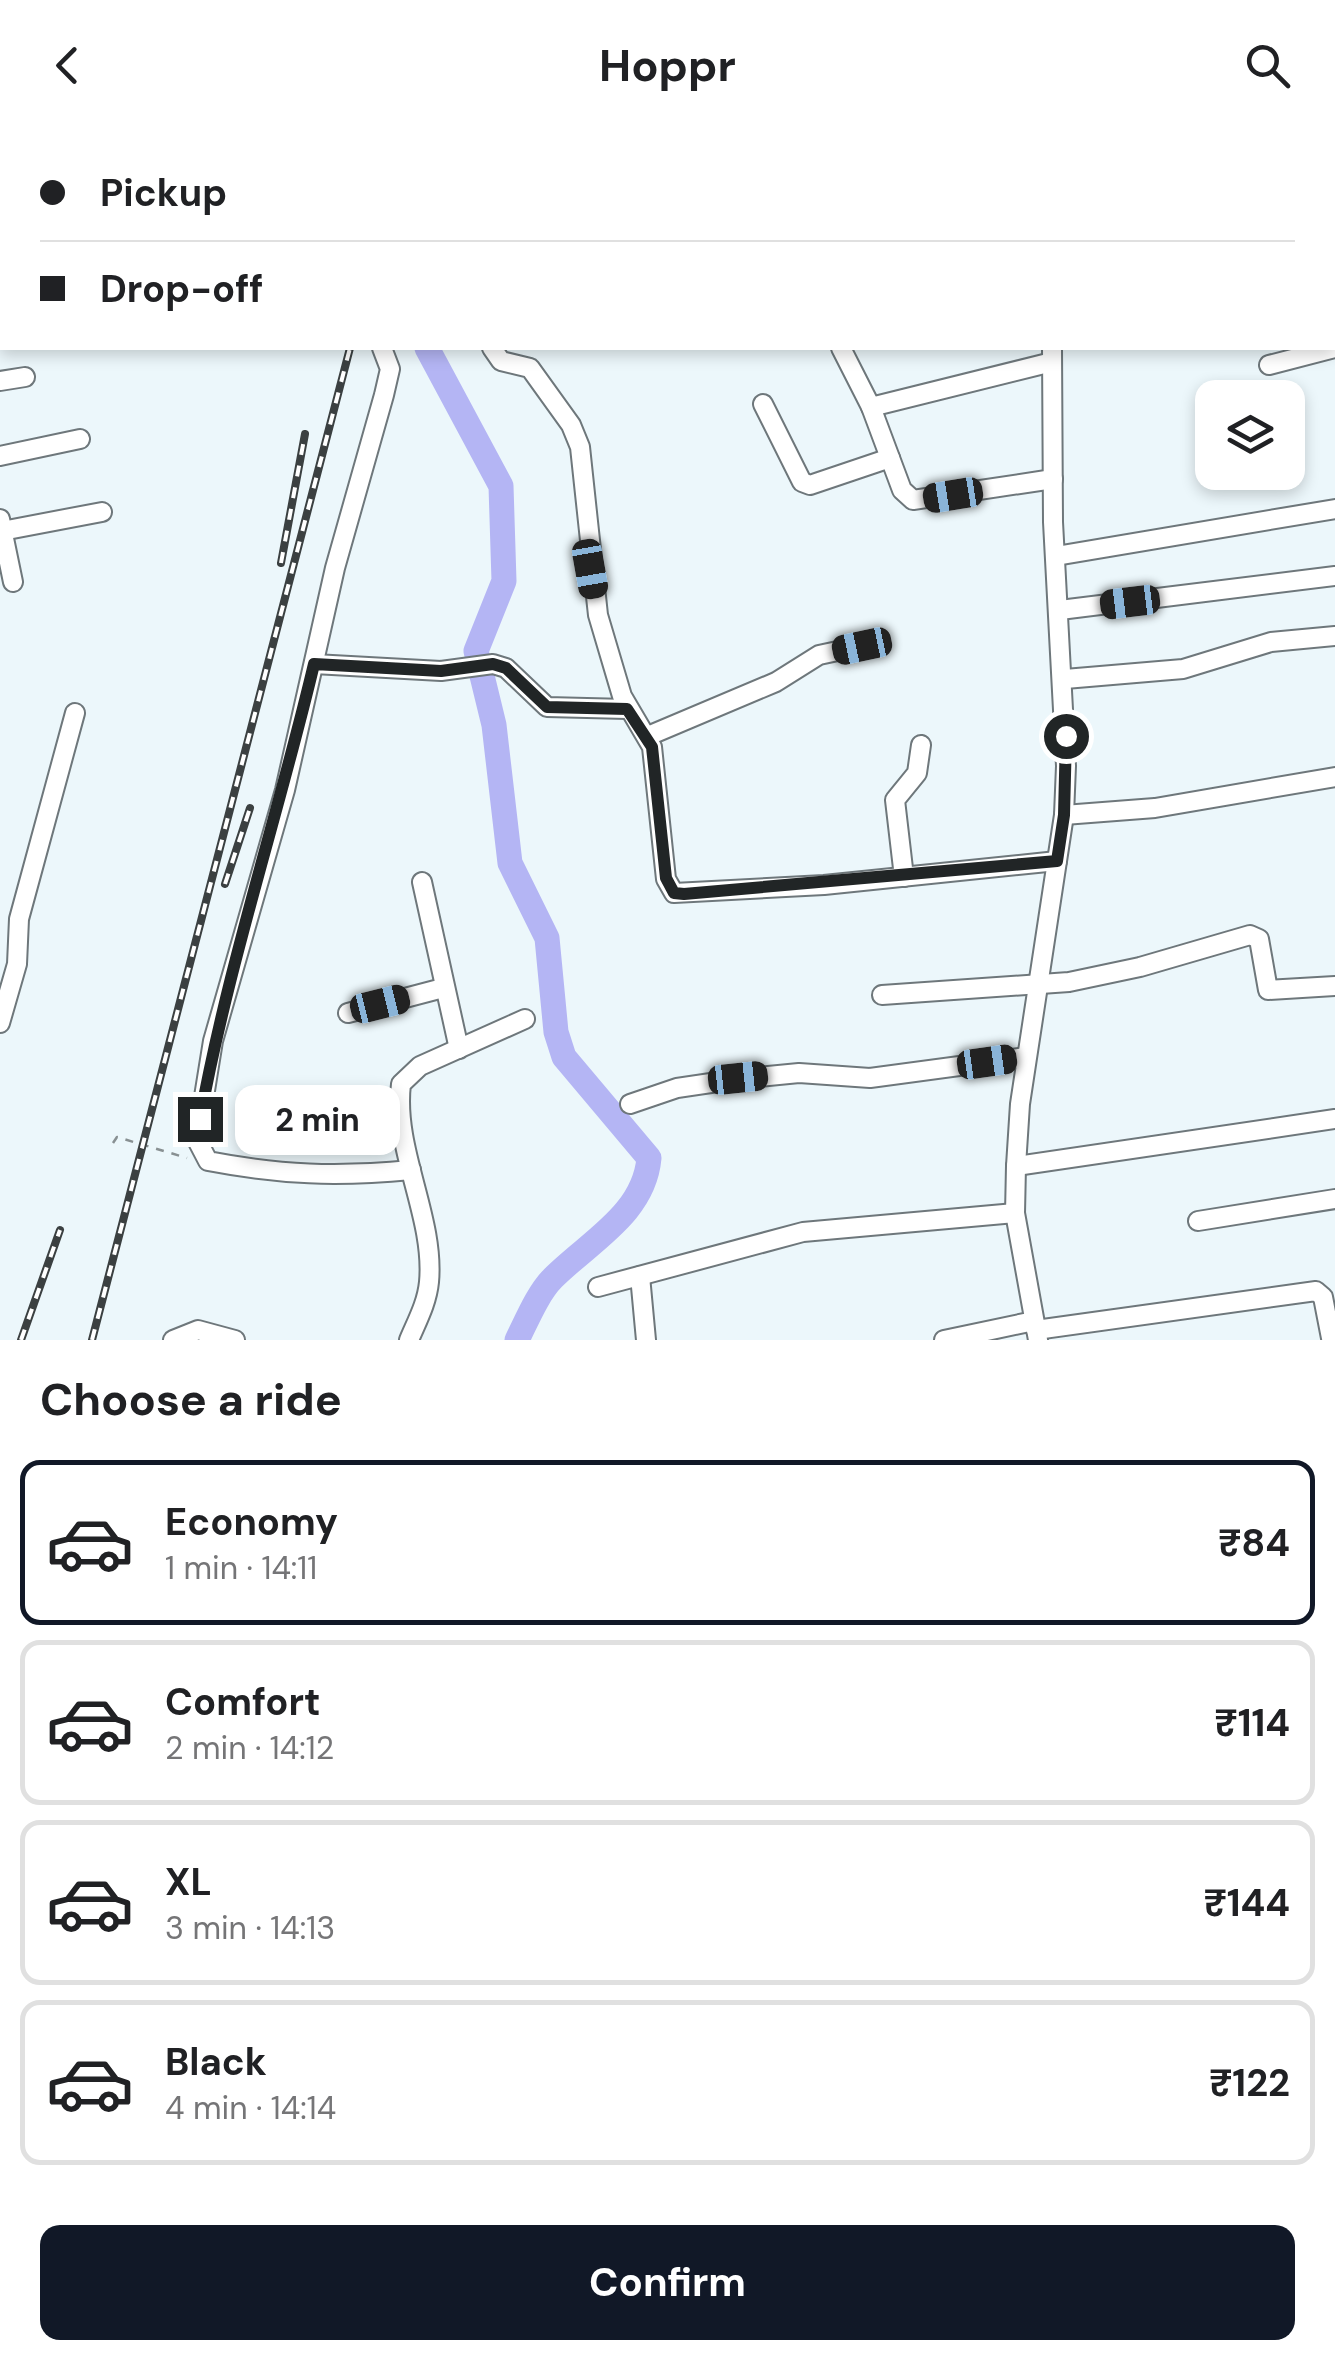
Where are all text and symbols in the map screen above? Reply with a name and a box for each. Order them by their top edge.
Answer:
text: Hoppr [599,36,736,95]
icon: back [40,38,95,93]
icon: search [1240,38,1295,93]
text: Pickup [100,168,227,218]
text: Drop-off [100,264,263,314]
map controls [1195,380,1305,490]
button: layers [1195,380,1305,490]
car [921,475,985,515]
car [570,537,610,601]
car [1098,583,1162,621]
car [830,625,894,667]
route start [1044,714,1089,759]
car [347,982,413,1026]
car [955,1043,1019,1081]
car [707,1060,769,1096]
callout: 2 min [235,1084,400,1154]
route end [178,1097,223,1142]
text: 2 min [275,1099,360,1141]
text: Choose a ride [40,1370,342,1429]
text: Economy [165,1497,338,1547]
icon: car [45,1498,135,1588]
text: ₹84 [1218,1518,1290,1568]
text: 1 min · 14:11 [165,1547,317,1589]
text: Comfort [165,1677,321,1727]
icon: car [45,1678,135,1768]
text: ₹114 [1214,1698,1290,1748]
text: 2 min · 14:12 [165,1727,334,1769]
text: XL [165,1857,212,1907]
icon: car [45,1858,135,1948]
text: ₹144 [1203,1878,1290,1928]
text: 3 min · 14:13 [165,1907,335,1949]
text: Black [165,2037,267,2087]
icon: car [45,2038,135,2128]
text: ₹122 [1209,2058,1290,2108]
text: 4 min · 14:14 [165,2087,336,2129]
button: Confirm [40,2225,1295,2340]

